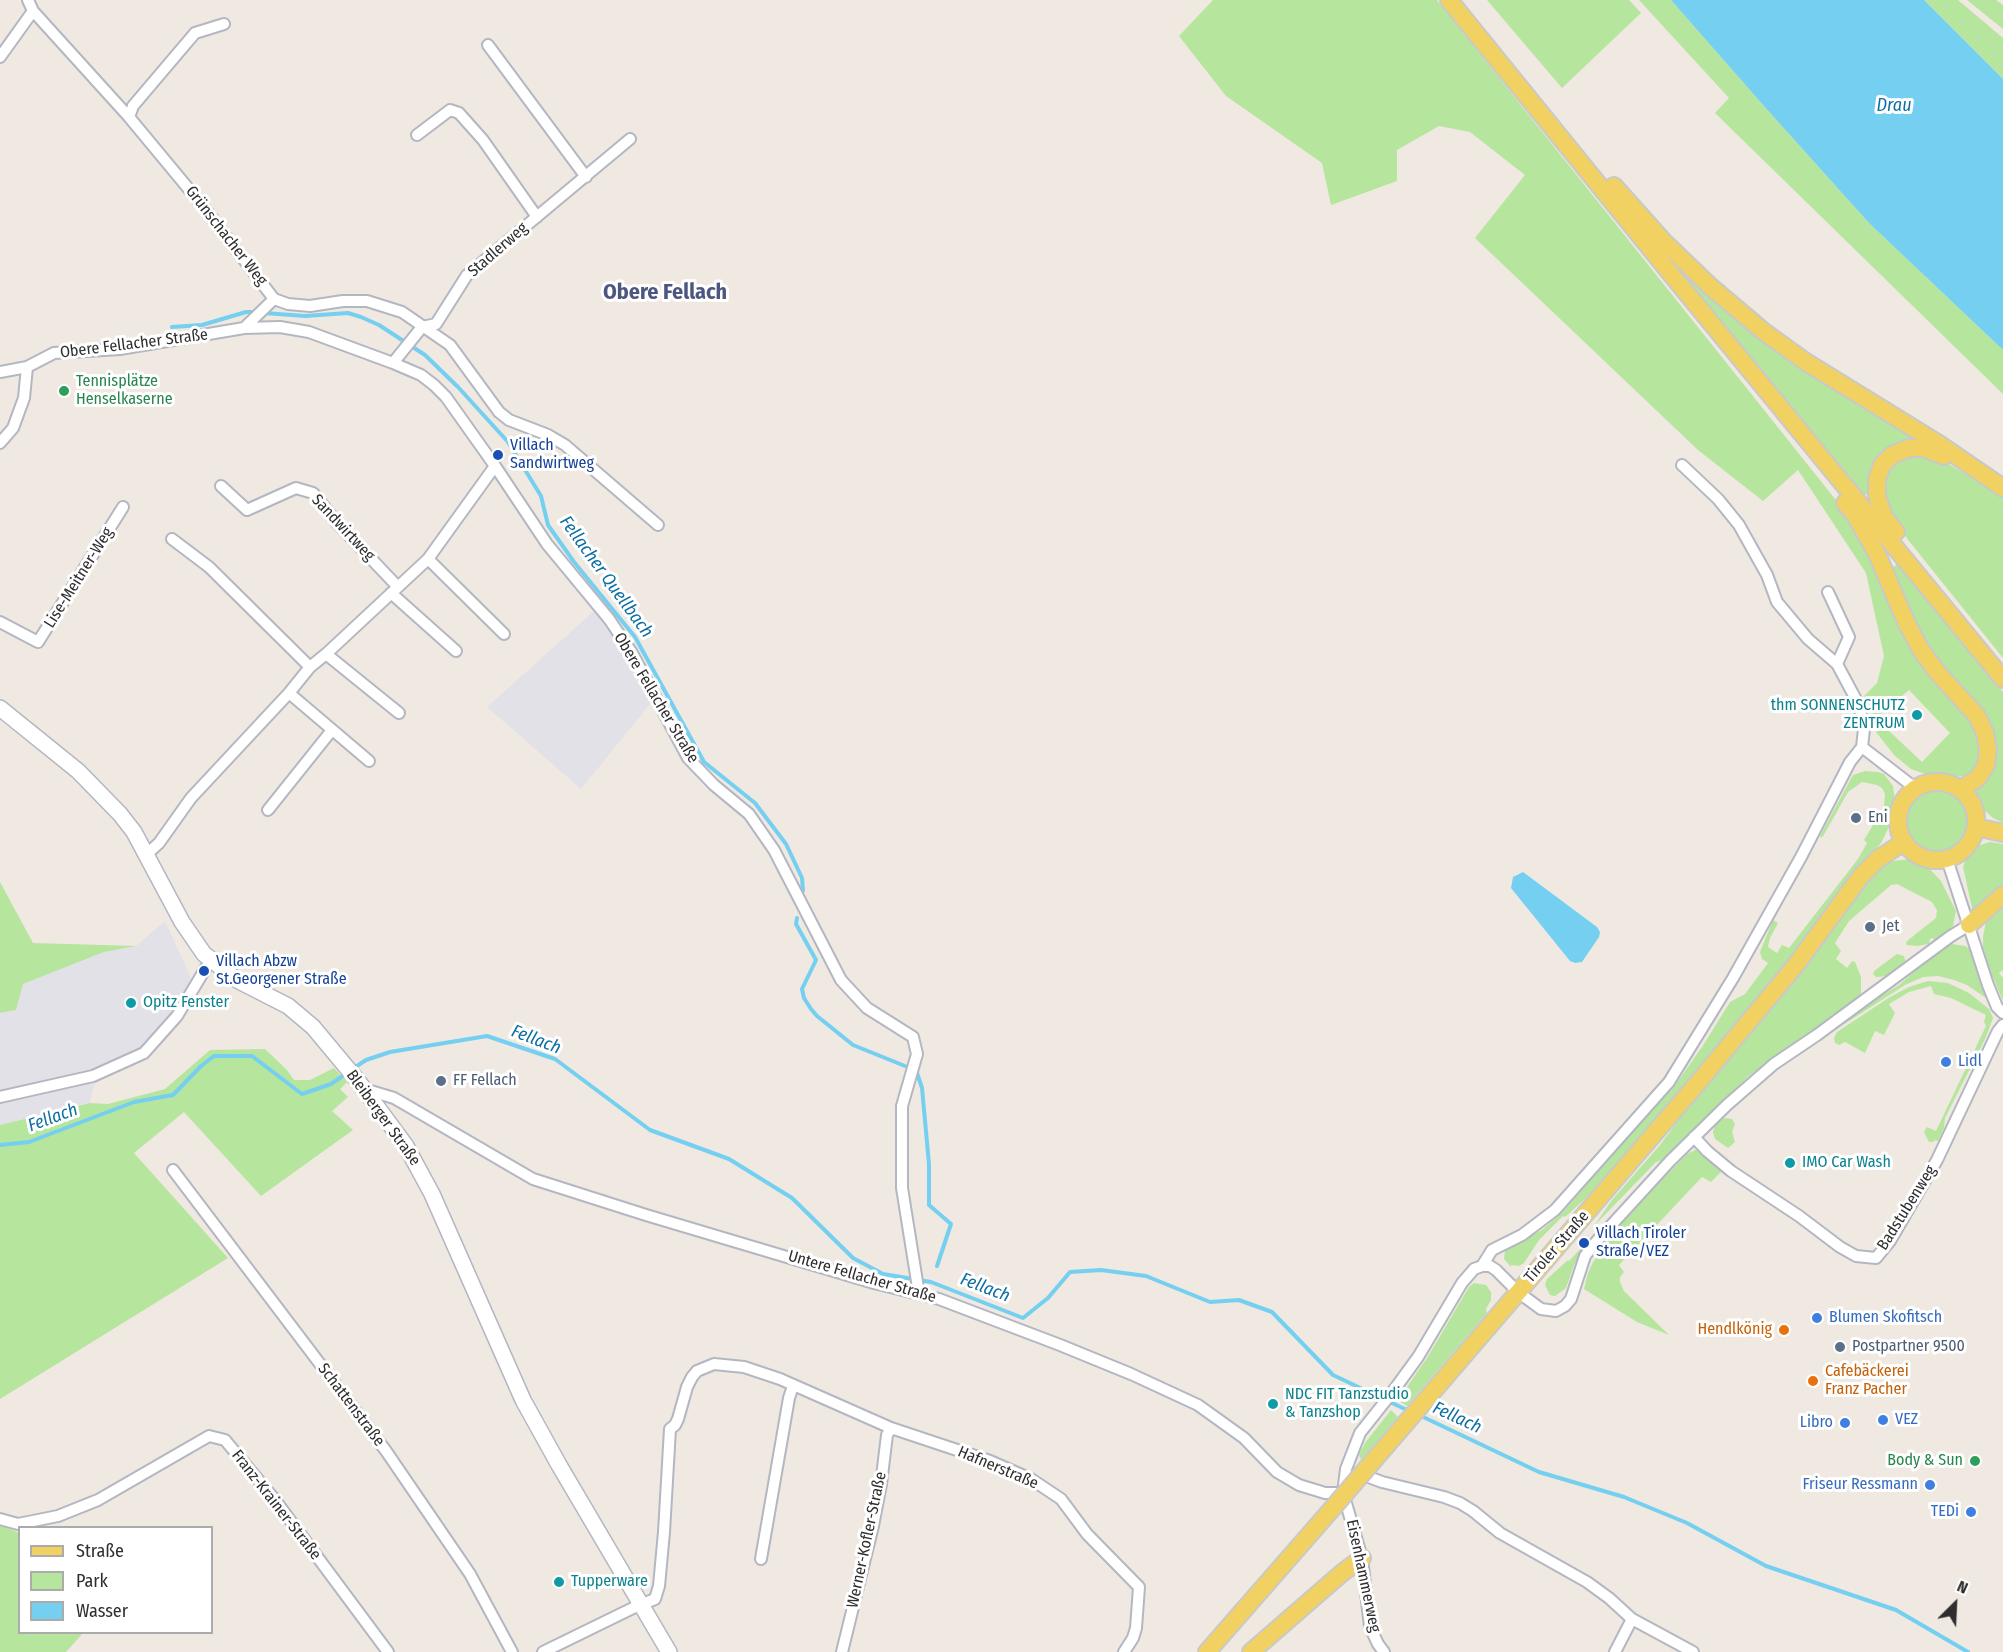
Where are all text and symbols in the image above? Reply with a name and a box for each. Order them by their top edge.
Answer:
water label: Drau [1877,95,1911,117]
street label: Grünschacher Weg [181,182,271,290]
street label: Stadlerweg [464,219,532,281]
district label: Obere Fellach [603,280,727,306]
street label: Obere Fellacher Straße [59,325,209,363]
place label: Tennisplätze Henselkaserne [76,372,173,410]
marker: Tennisplätze Henselkaserne [57,384,71,398]
place label: Villach Sandwirtweg [510,436,594,474]
marker: Villach Sandwirtweg [491,448,505,462]
street label: Sandwirtweg [307,491,379,565]
water label: Fellacher Quellbach [555,512,657,642]
street label: Lise-Meitner-Weg [40,524,118,632]
street label: Obere Fellacher Straße [609,629,703,767]
place label: thm SONNENSCHUTZ ZENTRUM [1771,696,1905,734]
marker: thm SONNENSCHUTZ ZENTRUM [1910,708,1924,722]
place label: Eni [1868,808,1888,828]
marker: Eni [1849,811,1863,825]
place label: Jet [1882,917,1900,937]
marker: Jet [1863,920,1877,934]
place label: Villach Abzw St.Georgener Straße [216,952,347,990]
marker: Villach Abzw St.Georgener Straße [197,964,211,978]
place label: Opitz Fenster [143,993,229,1013]
marker: Opitz Fenster [124,996,138,1010]
water label: Fellach [508,1021,564,1059]
place label: Lidl [1958,1052,1982,1072]
marker: Lidl [1939,1055,1953,1069]
street label: Bleiberger Straße [342,1066,424,1170]
place label: FF Fellach [453,1071,517,1091]
marker: FF Fellach [434,1074,448,1088]
water label: Fellach [25,1099,81,1137]
place label: IMO Car Wash [1802,1153,1891,1173]
marker: IMO Car Wash [1783,1156,1797,1170]
street label: Badstubenweg [1873,1162,1941,1254]
street label: Tiroler Straße [1521,1207,1593,1287]
place label: Villach Tiroler Straße/VEZ [1596,1224,1686,1262]
marker: Villach Tiroler Straße/VEZ [1577,1236,1591,1250]
street label: Untere Fellacher Straße [786,1247,938,1307]
water label: Fellach [957,1269,1013,1307]
place label: Blumen Skofitsch [1829,1308,1942,1328]
marker: Blumen Skofitsch [1810,1311,1824,1325]
place label: Hendlkönig [1697,1320,1772,1340]
marker: Hendlkönig [1777,1323,1791,1337]
place label: Postpartner 9500 [1852,1337,1965,1357]
marker: Postpartner 9500 [1833,1340,1847,1354]
street label: Schattenstraße [314,1360,388,1450]
place label: Cafebäckerei Franz Pacher [1825,1362,1909,1400]
marker: Cafebäckerei Franz Pacher [1806,1374,1820,1388]
place label: NDC FIT Tanzstudio & Tanzshop [1285,1385,1409,1423]
marker: NDC FIT Tanzstudio & Tanzshop [1266,1397,1280,1411]
water label: Fellach [1429,1397,1485,1439]
place label: VEZ [1895,1410,1918,1430]
place label: Libro [1800,1413,1833,1433]
marker: VEZ [1876,1413,1890,1427]
marker: Libro [1838,1416,1852,1430]
street label: Hafnerstraße [955,1442,1041,1494]
street label: Franz-Krainer-Straße [227,1446,325,1564]
place label: Body & Sun [1887,1451,1963,1471]
marker: Body & Sun [1968,1454,1982,1468]
street label: Werner-Kofler-Straße [843,1470,891,1610]
place label: Friseur Ressmann [1803,1475,1918,1495]
marker: Friseur Ressmann [1923,1478,1937,1492]
place label: TEDi [1931,1502,1959,1522]
marker: TEDi [1964,1505,1978,1519]
street label: Eisenhammerweg [1342,1518,1384,1634]
legend [18,1526,213,1634]
text: Straße [76,1540,124,1562]
text: Park [76,1570,108,1592]
place label: Tupperware [571,1572,648,1592]
north arrow [1925,1574,1985,1634]
marker: Tupperware [552,1575,566,1589]
text: N [1954,1576,1971,1598]
text: Wasser [76,1600,128,1622]

